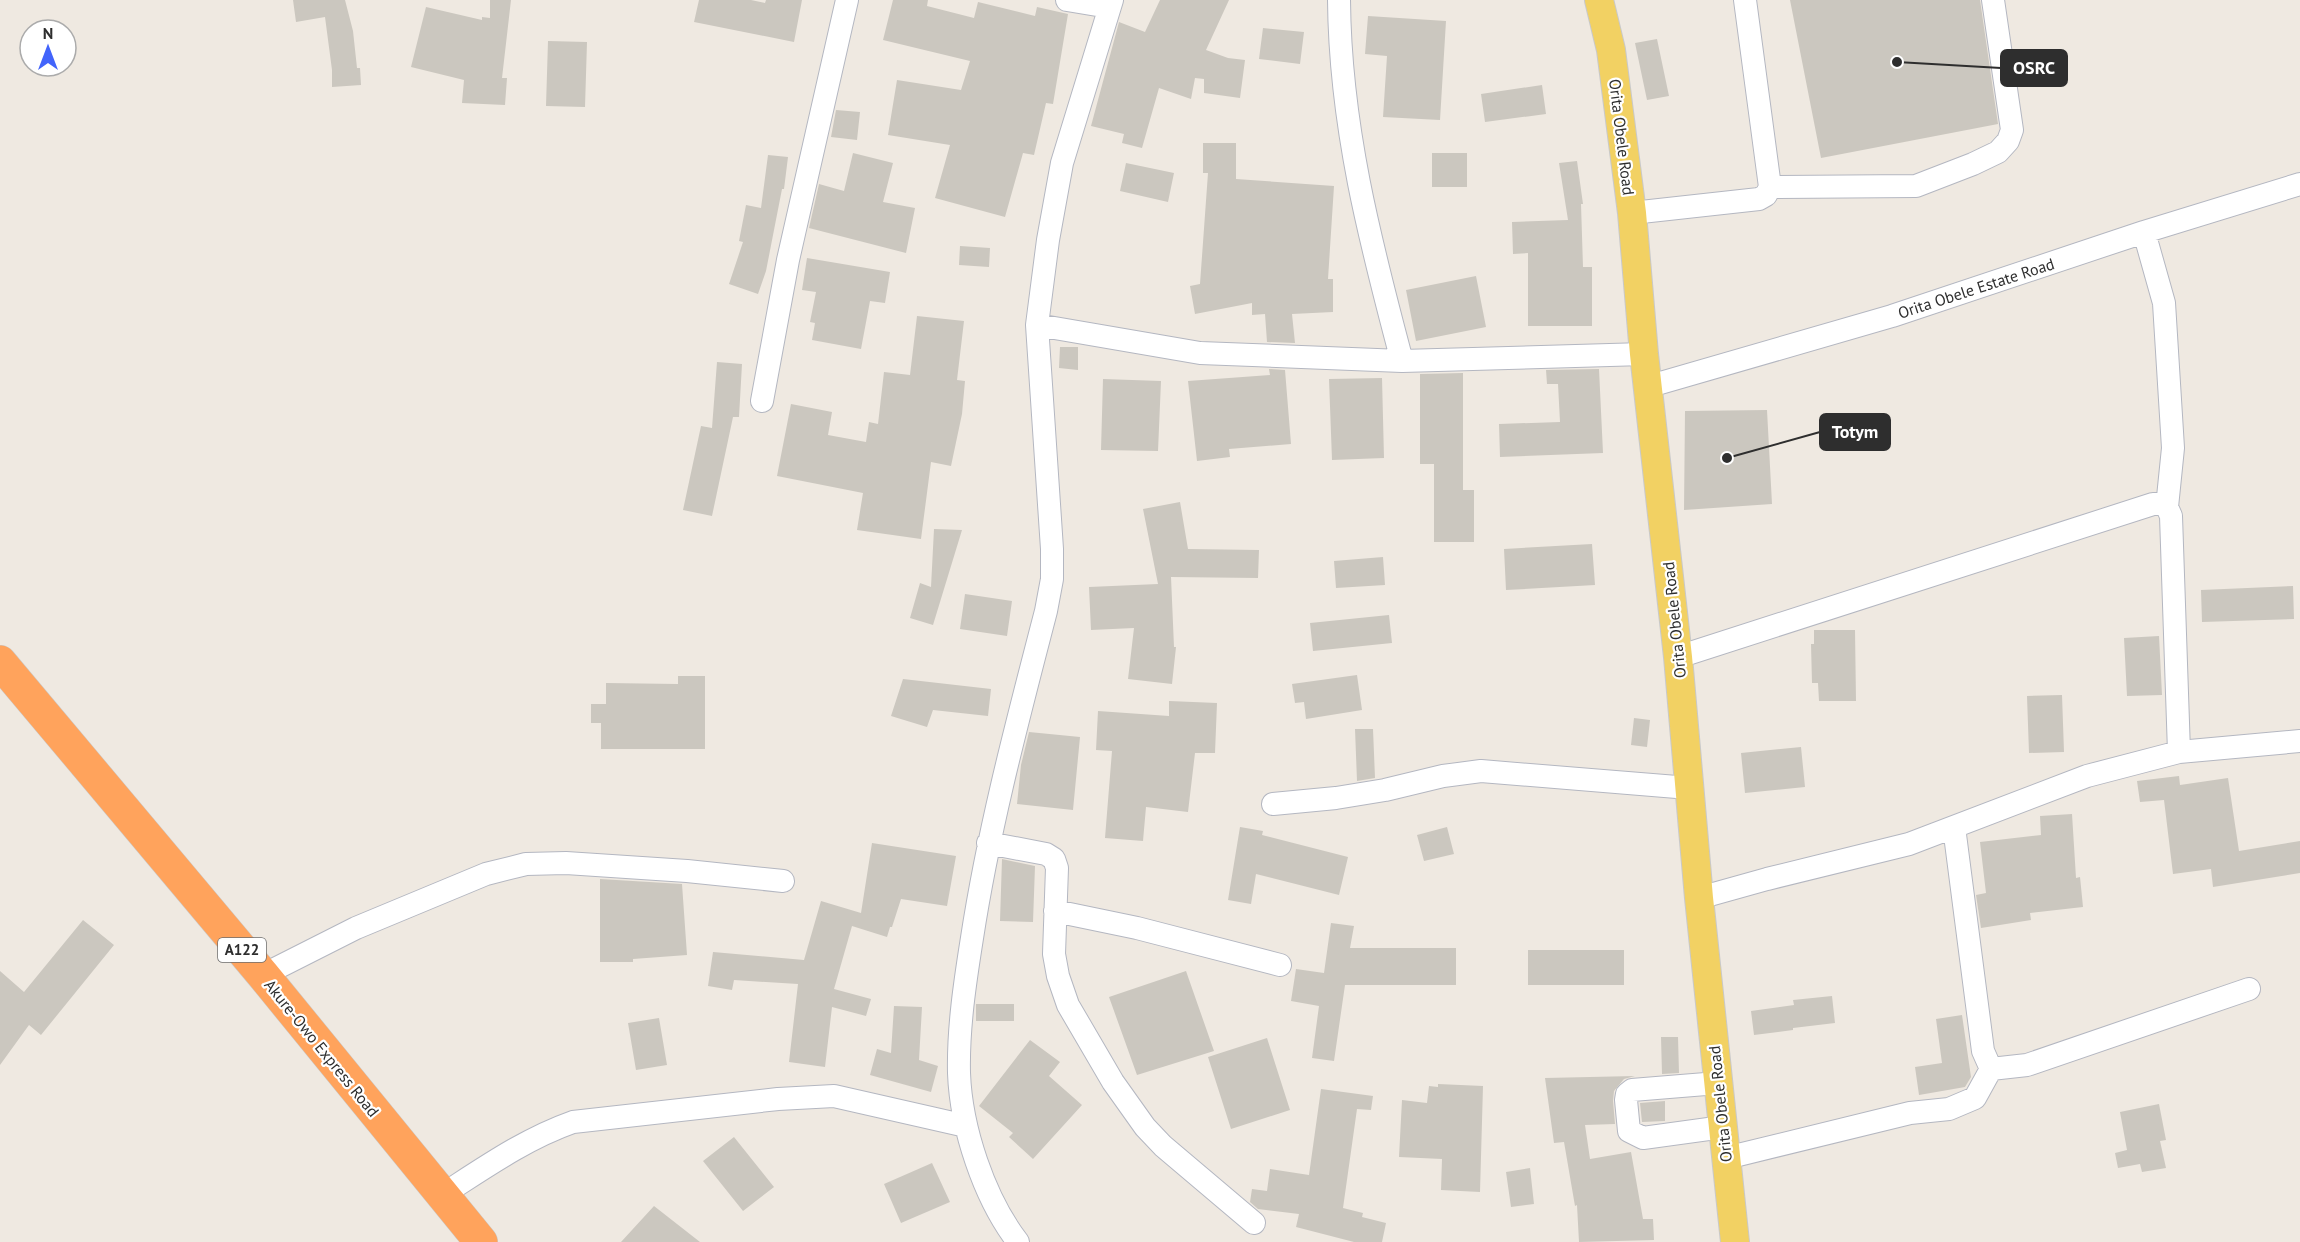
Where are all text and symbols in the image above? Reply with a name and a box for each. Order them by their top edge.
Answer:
north arrow [18,18,78,78]
text: N [43,23,53,43]
callout: OSRC [2001,50,2067,86]
text: OSRC [2013,56,2055,79]
street label: Orita Obele Road [1605,78,1639,196]
street label: Orita Obele Estate Road [1895,253,2057,323]
callout: Totym [1820,414,1890,450]
text: Totym [1832,420,1878,443]
street label: Orita Obele Road [1658,561,1690,679]
road number: A122 [218,938,266,962]
street label: Akure-Owo Express Road [260,975,384,1121]
street label: Orita Obele Road [1704,1045,1736,1163]

